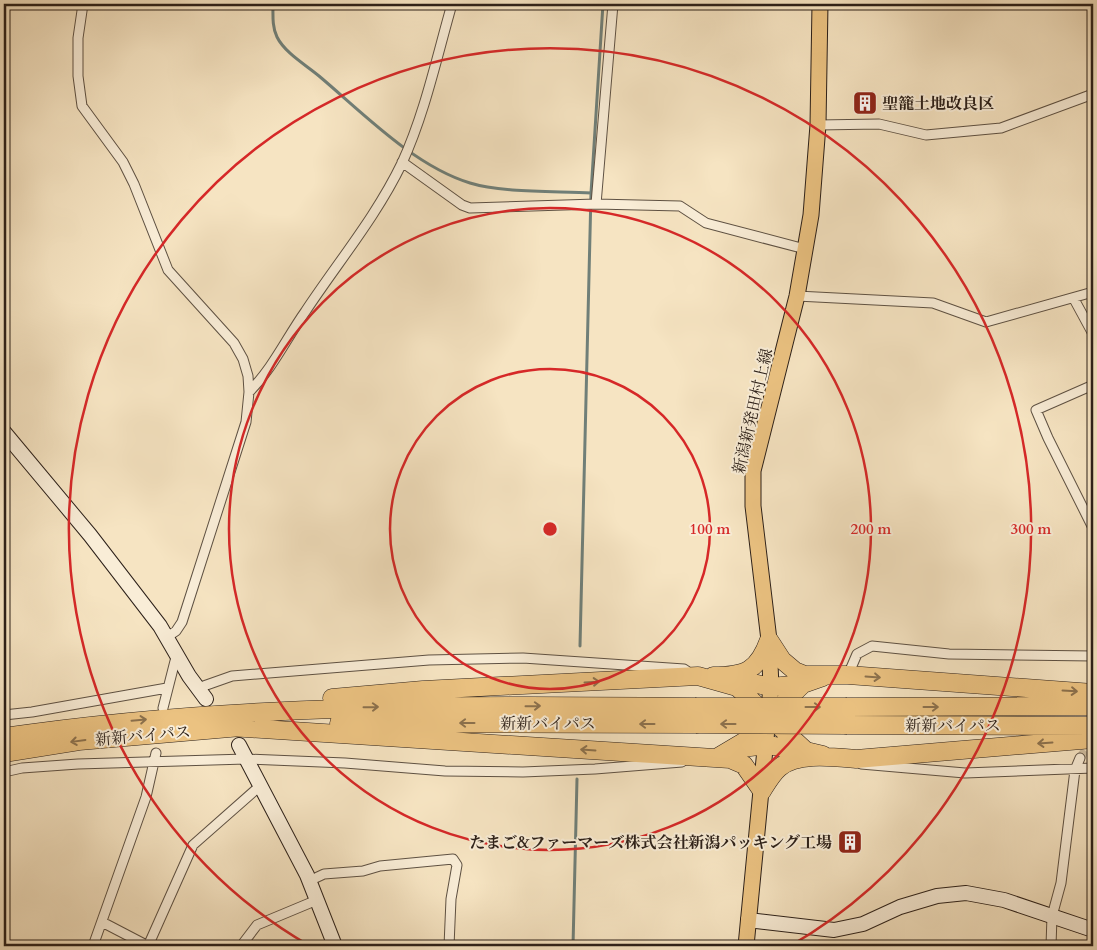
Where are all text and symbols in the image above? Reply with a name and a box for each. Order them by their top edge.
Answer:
building icon: 聖籠土地改良区 [852,90,878,116]
place label: 聖籠土地改良区 [882,93,994,115]
street label: 新潟新発田村上線 [728,346,778,476]
text: 100 m [690,519,731,539]
text: 200 m [851,519,892,539]
text: 300 m [1011,519,1052,539]
centre of rings [541,520,559,538]
one-way arrow [864,672,880,682]
one-way arrow [584,677,600,686]
one-way arrow [1061,687,1077,696]
one-way arrow [525,701,541,711]
one-way arrow [805,702,821,712]
one-way arrow [922,702,938,712]
one-way arrow [363,703,379,712]
street label: 新新バイパス [500,713,596,735]
street label: 新新バイパス [905,715,1001,737]
one-way arrow [131,716,147,725]
one-way arrow [459,718,476,728]
one-way arrow [639,719,656,729]
one-way arrow [720,719,736,729]
street label: 新新バイパス [94,721,192,751]
one-way arrow [70,737,86,747]
one-way arrow [1037,738,1053,747]
one-way arrow [581,745,597,755]
building icon: たまご&ファーマーズ株式会社新潟パッキング工場 [837,829,863,855]
place label: たまご&ファーマーズ株式会社新潟パッキング工場 [469,832,832,854]

